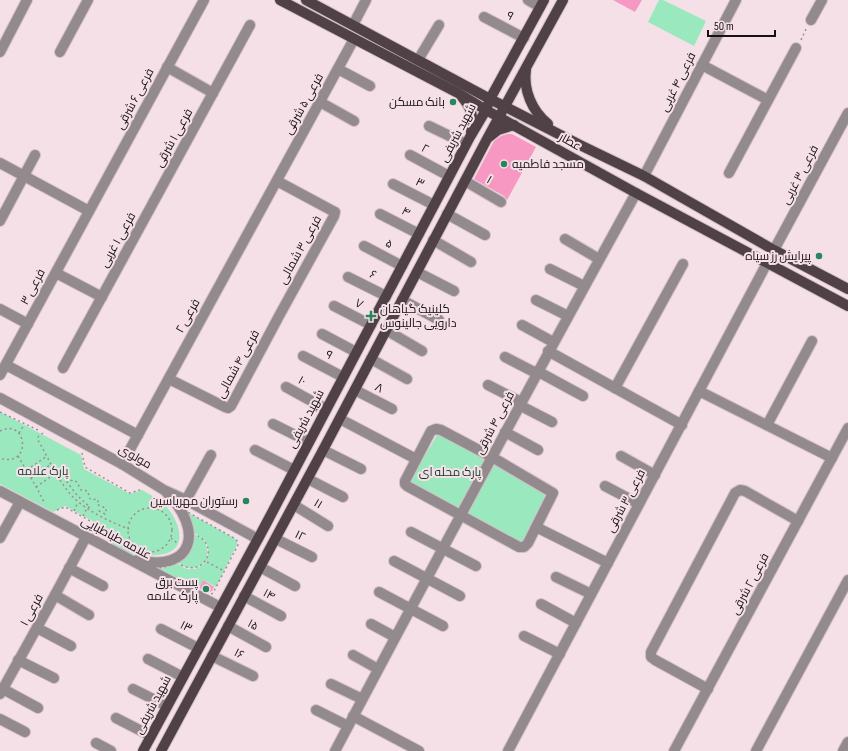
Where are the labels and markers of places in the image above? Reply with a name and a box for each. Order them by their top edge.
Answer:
place label: بانک مسکن [389,95,445,110]
marker: بانک مسکن [448,97,458,107]
place label: مسجد فاطمیه [512,157,584,172]
marker: مسجد فاطمیه [499,159,509,169]
place label: پیرایش رز سیاه [745,249,812,265]
marker: پیرایش رز سیاه [814,251,824,261]
place label: کلینیک گیاهان دارویی جالینوس [380,302,457,331]
marker: کلینیک گیاهان دارویی جالینوس [365,310,377,322]
place label: رستوران مهریاسین [150,494,238,509]
marker: رستوران مهریاسین [241,496,251,506]
place label: پست برق پارک علامه [147,575,199,605]
marker: پست برق پارک علامه [201,584,211,594]

